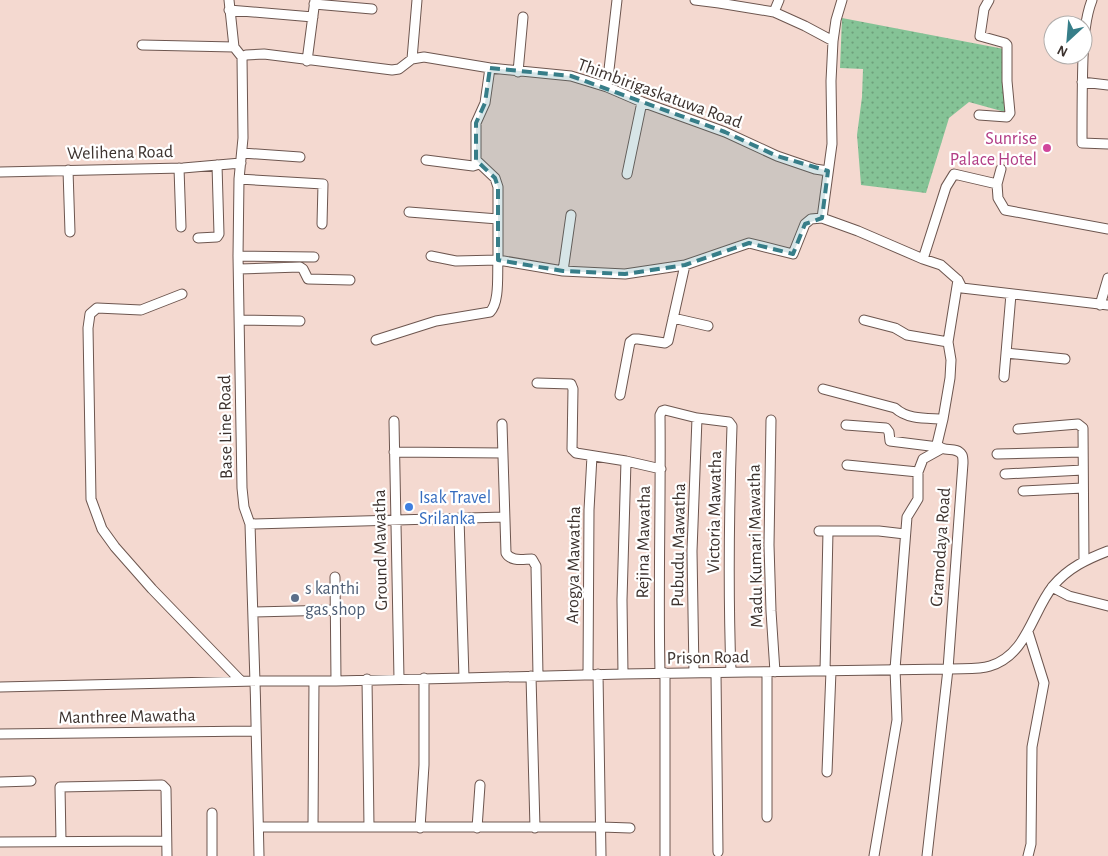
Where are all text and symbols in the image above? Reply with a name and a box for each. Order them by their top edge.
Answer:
north arrow [1043,15,1093,65]
text: N [1055,42,1070,59]
street label: Thimbirigaskatuwa Road [575,56,744,132]
place label: Sunrise Palace Hotel [950,130,1037,169]
marker: Sunrise Palace Hotel [1041,142,1053,154]
street label: Welihena Road [67,143,173,163]
street label: Base Line Road [216,375,236,479]
street label: Victoria Mawatha [705,451,725,574]
street label: Madu Kumari Mawatha [746,464,766,628]
street label: Pubudu Mawatha [669,483,689,607]
street label: Rejina Mawatha [634,485,654,599]
street label: Gramodaya Road [928,487,954,607]
street label: Ground Mawatha [371,489,391,611]
place label: Isak Travel Srilanka [419,489,491,528]
marker: Isak Travel Srilanka [403,501,415,513]
street label: Arogya Mawatha [564,506,584,624]
place label: s kanthi gas shop [305,580,366,619]
marker: s kanthi gas shop [289,592,301,604]
street label: Prison Road [667,648,749,668]
street label: Manthree Mawatha [58,707,196,727]

